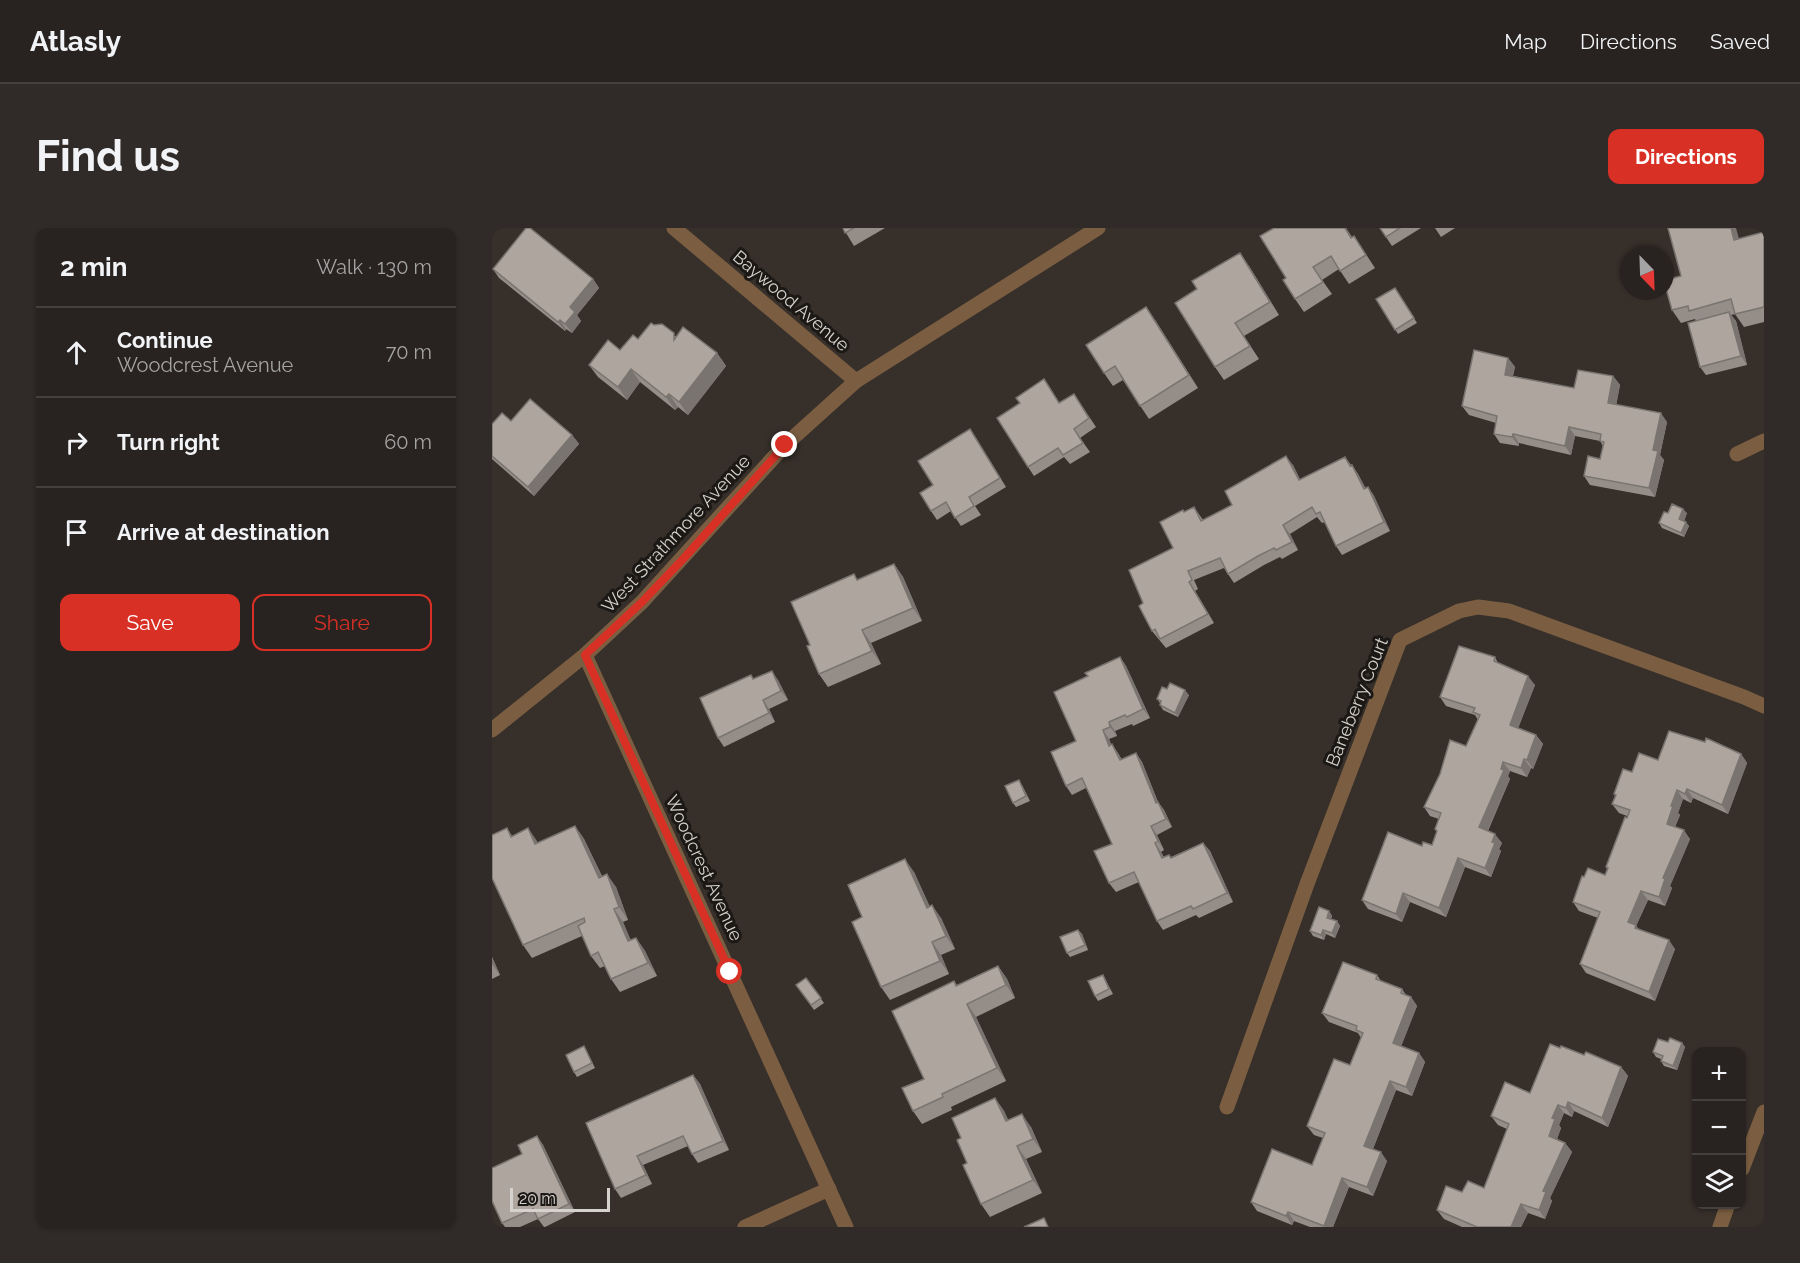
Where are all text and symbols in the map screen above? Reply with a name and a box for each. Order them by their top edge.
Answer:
text: Atlasly [30,25,121,58]
text: Map [1504,29,1547,54]
text: Directions [1580,29,1677,54]
text: Saved [1710,29,1770,54]
button: Directions [1608,129,1764,184]
text: Find us [36,132,180,181]
street label: Baywood Avenue [729,246,854,356]
north arrow [1620,246,1674,300]
text: 2 min [60,252,127,282]
text: Walk · 130 m [316,255,432,279]
text: Continue [117,327,213,353]
icon: ahead [60,336,93,369]
text: 70 m [386,340,432,364]
text: Woodcrest Avenue [117,353,293,377]
icon: right [60,426,93,459]
text: Turn right [117,429,220,455]
text: 60 m [384,430,432,454]
route end [771,431,797,457]
street label: West Strathmore Avenue [597,450,754,617]
icon: arrive [60,516,93,549]
text: Arrive at destination [117,519,330,545]
button: Save [60,594,240,651]
button: Share [252,594,432,651]
street label: Baneberry Court [1321,634,1392,769]
street label: Woodcrest Avenue [661,791,748,945]
route start [716,958,742,984]
map controls [1692,1047,1746,1209]
button: + [1692,1047,1746,1101]
button: − [1692,1101,1746,1155]
button: layers [1692,1155,1746,1209]
scale bar [510,1185,610,1212]
text: 20 m [519,1189,556,1208]

